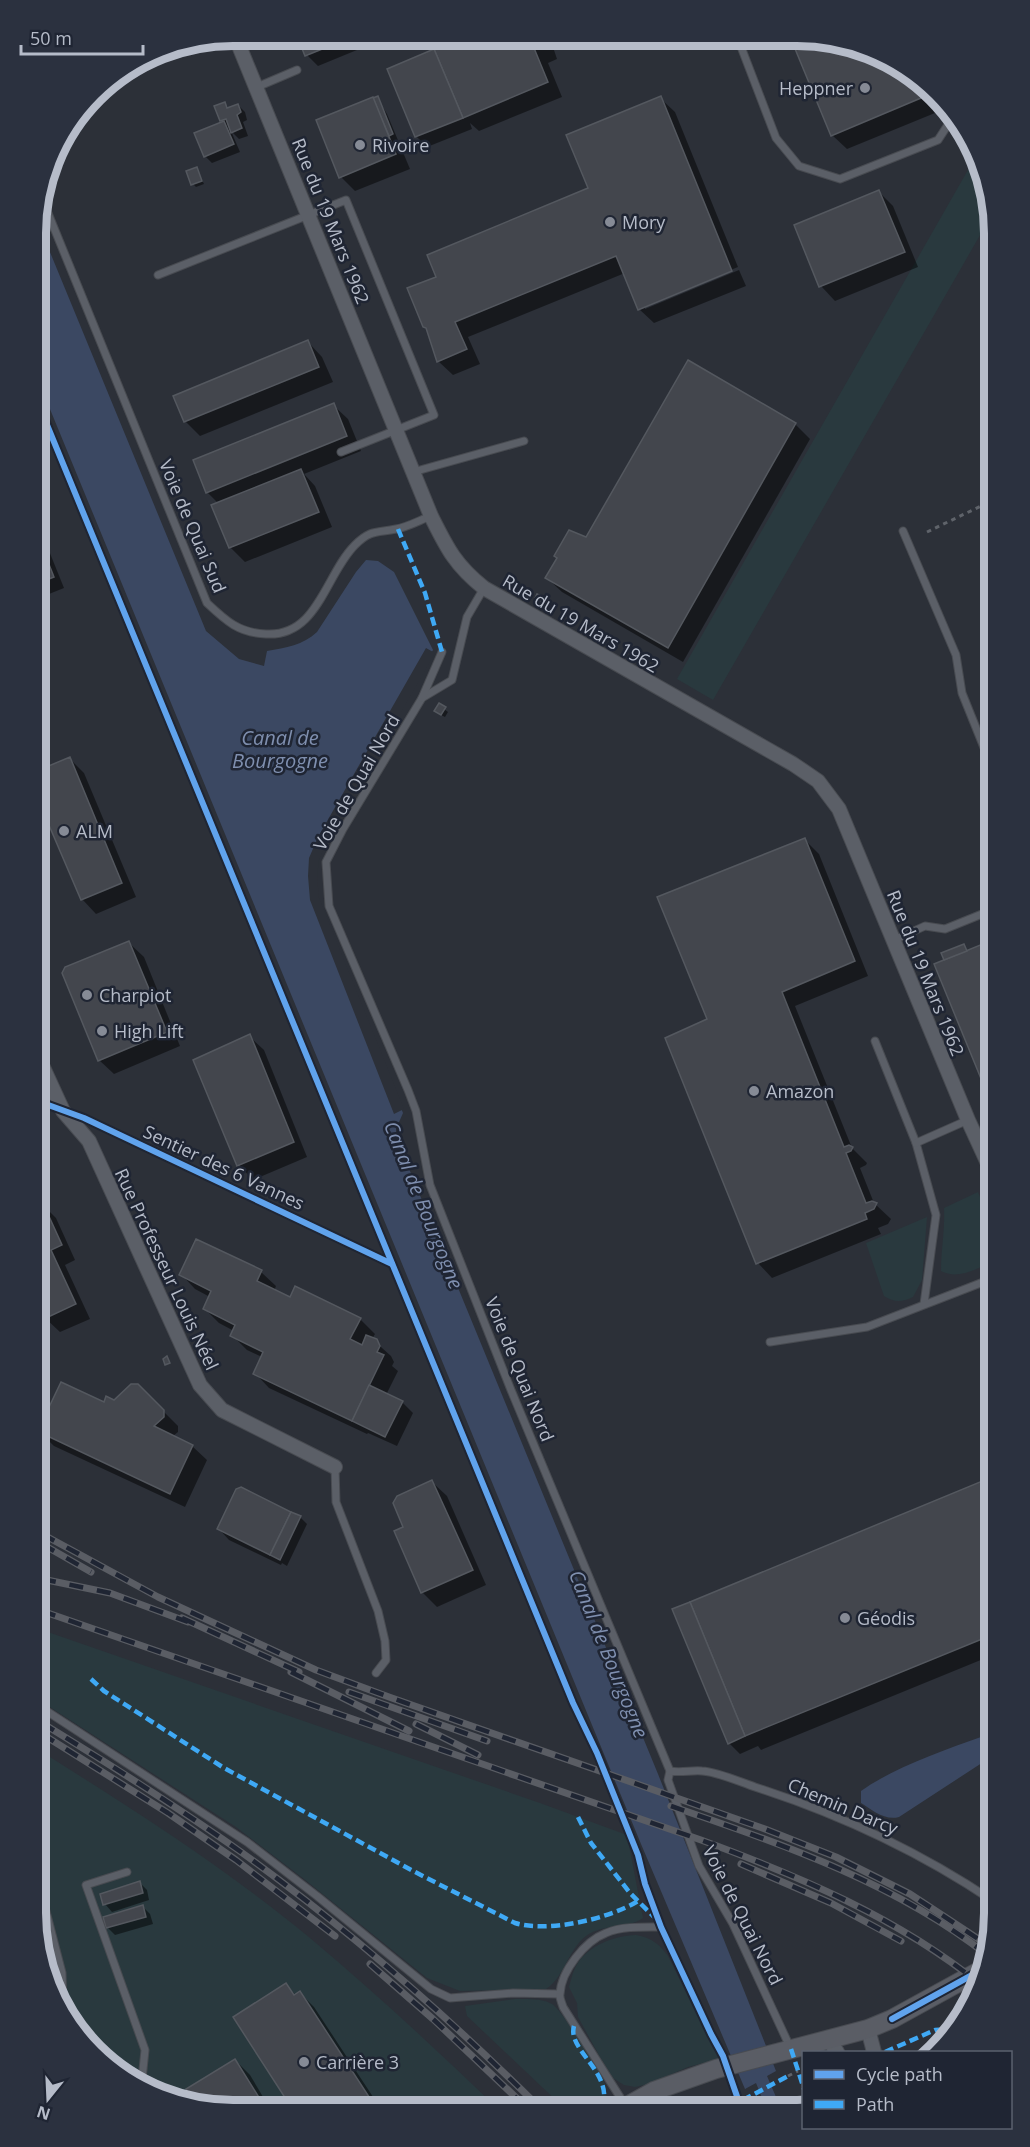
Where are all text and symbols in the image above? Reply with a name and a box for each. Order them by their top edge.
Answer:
scale bar [21,18,142,56]
text: 50 m [30,26,72,50]
place label: Heppner [779,76,854,100]
marker: Heppner [858,81,872,95]
place label: Rivoire [372,133,429,157]
street label: Rue du 19 Mars 1962 [287,134,375,308]
marker: Rivoire [353,138,367,152]
place label: Mory [622,210,666,234]
marker: Mory [603,215,617,229]
street label: Voie de Quai Sud [154,456,232,596]
street label: Rue du 19 Mars 1962 [498,568,664,678]
street label: Voie de Quai Nord [307,709,405,855]
water label: Canal de Bourgogne [232,724,328,774]
place label: ALM [76,819,113,843]
marker: ALM [57,824,71,838]
street label: Rue du 19 Mars 1962 [882,886,970,1060]
place label: Charpiot [99,983,172,1007]
marker: Charpiot [80,988,94,1002]
place label: High Lift [114,1019,184,1043]
marker: High Lift [95,1024,109,1038]
place label: Amazon [766,1079,834,1103]
marker: Amazon [747,1084,761,1098]
water label: Canal de Bourgogne [378,1117,470,1293]
street label: Sentier des 6 Vannes [140,1119,308,1215]
street label: Rue Professeur Louis Néel [110,1164,224,1374]
street label: Voie de Quai Nord [480,1293,560,1445]
water label: Canal de Bourgogne [563,1566,655,1742]
place label: Géodis [857,1606,915,1630]
marker: Géodis [838,1611,852,1625]
street label: Chemin Darcy [784,1772,903,1840]
street label: Voie de Quai Nord [697,1841,789,1989]
place label: Carrière 3 [316,2050,399,2074]
legend [802,2051,1012,2129]
marker: Carrière 3 [297,2055,311,2069]
text: Cycle path [856,2062,943,2086]
north arrow [18,2069,78,2129]
text: Path [856,2092,894,2116]
text: N [34,2101,53,2126]

